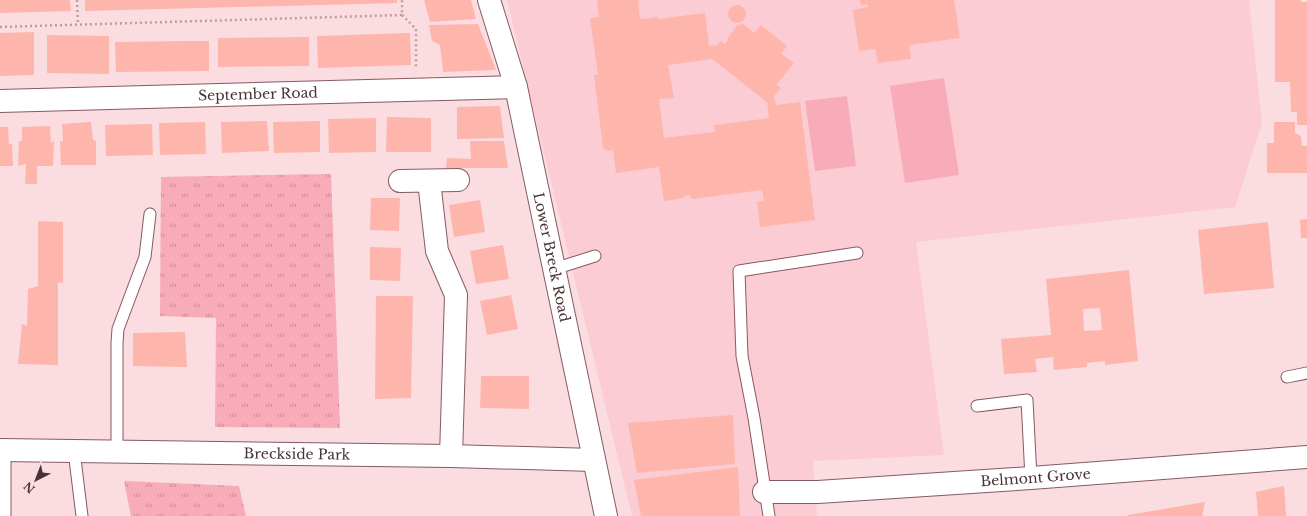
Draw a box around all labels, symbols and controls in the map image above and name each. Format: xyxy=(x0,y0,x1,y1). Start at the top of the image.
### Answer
street label: September Road xyxy=(198,83,319,105)
street label: Lower Breck Road xyxy=(529,191,574,324)
street label: Breckside Park xyxy=(244,444,351,464)
north arrow xyxy=(16,460,56,500)
street label: Belmont Grove xyxy=(980,464,1091,490)
text: N xyxy=(20,478,38,496)

